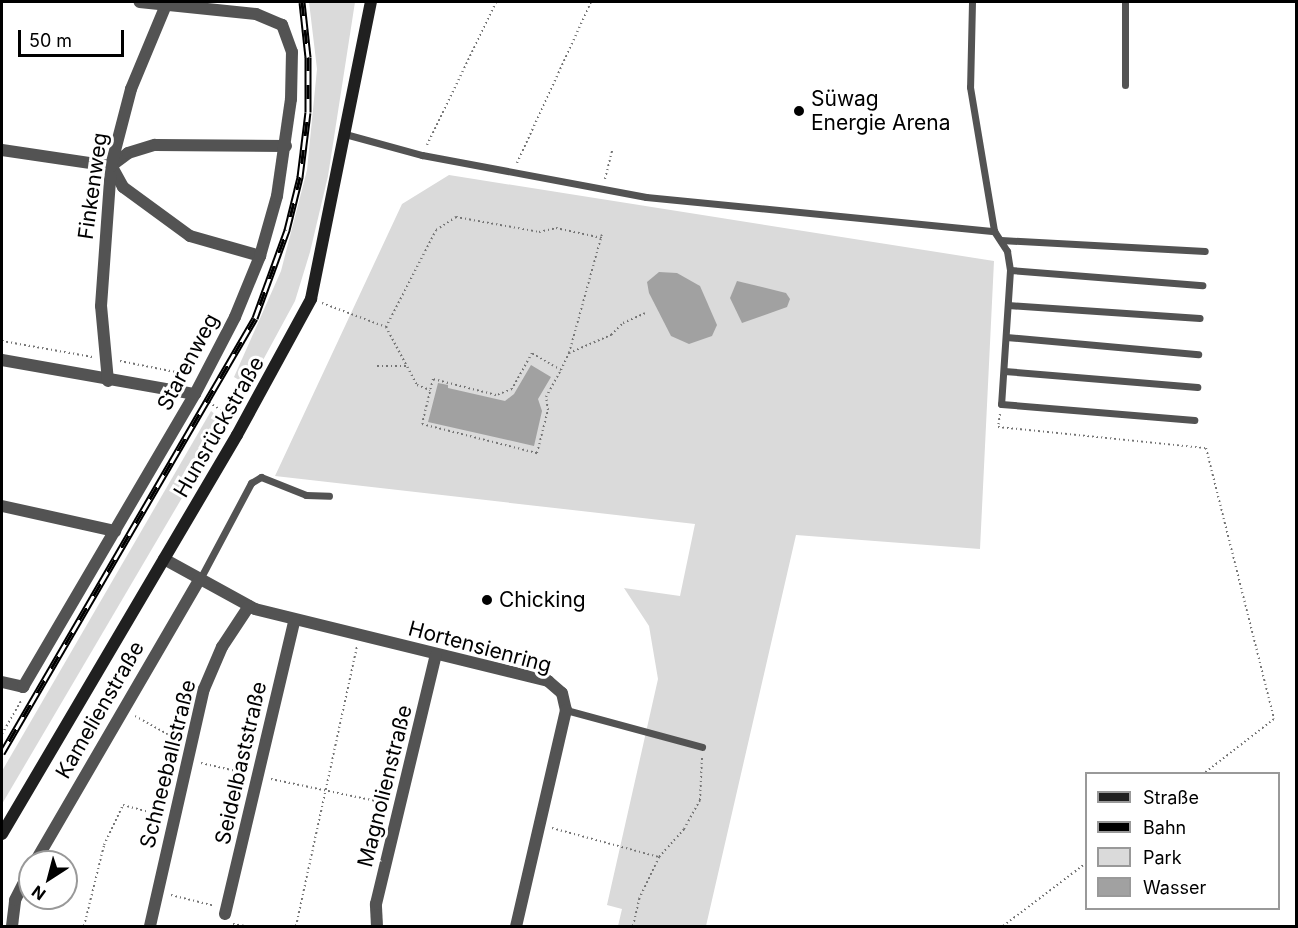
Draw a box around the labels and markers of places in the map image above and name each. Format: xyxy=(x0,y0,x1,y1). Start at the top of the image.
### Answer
place label: Süwag Energie Arena xyxy=(811,86,950,136)
marker: Süwag Energie Arena xyxy=(792,104,806,118)
place label: Chicking xyxy=(499,587,586,613)
marker: Chicking xyxy=(480,593,494,607)

